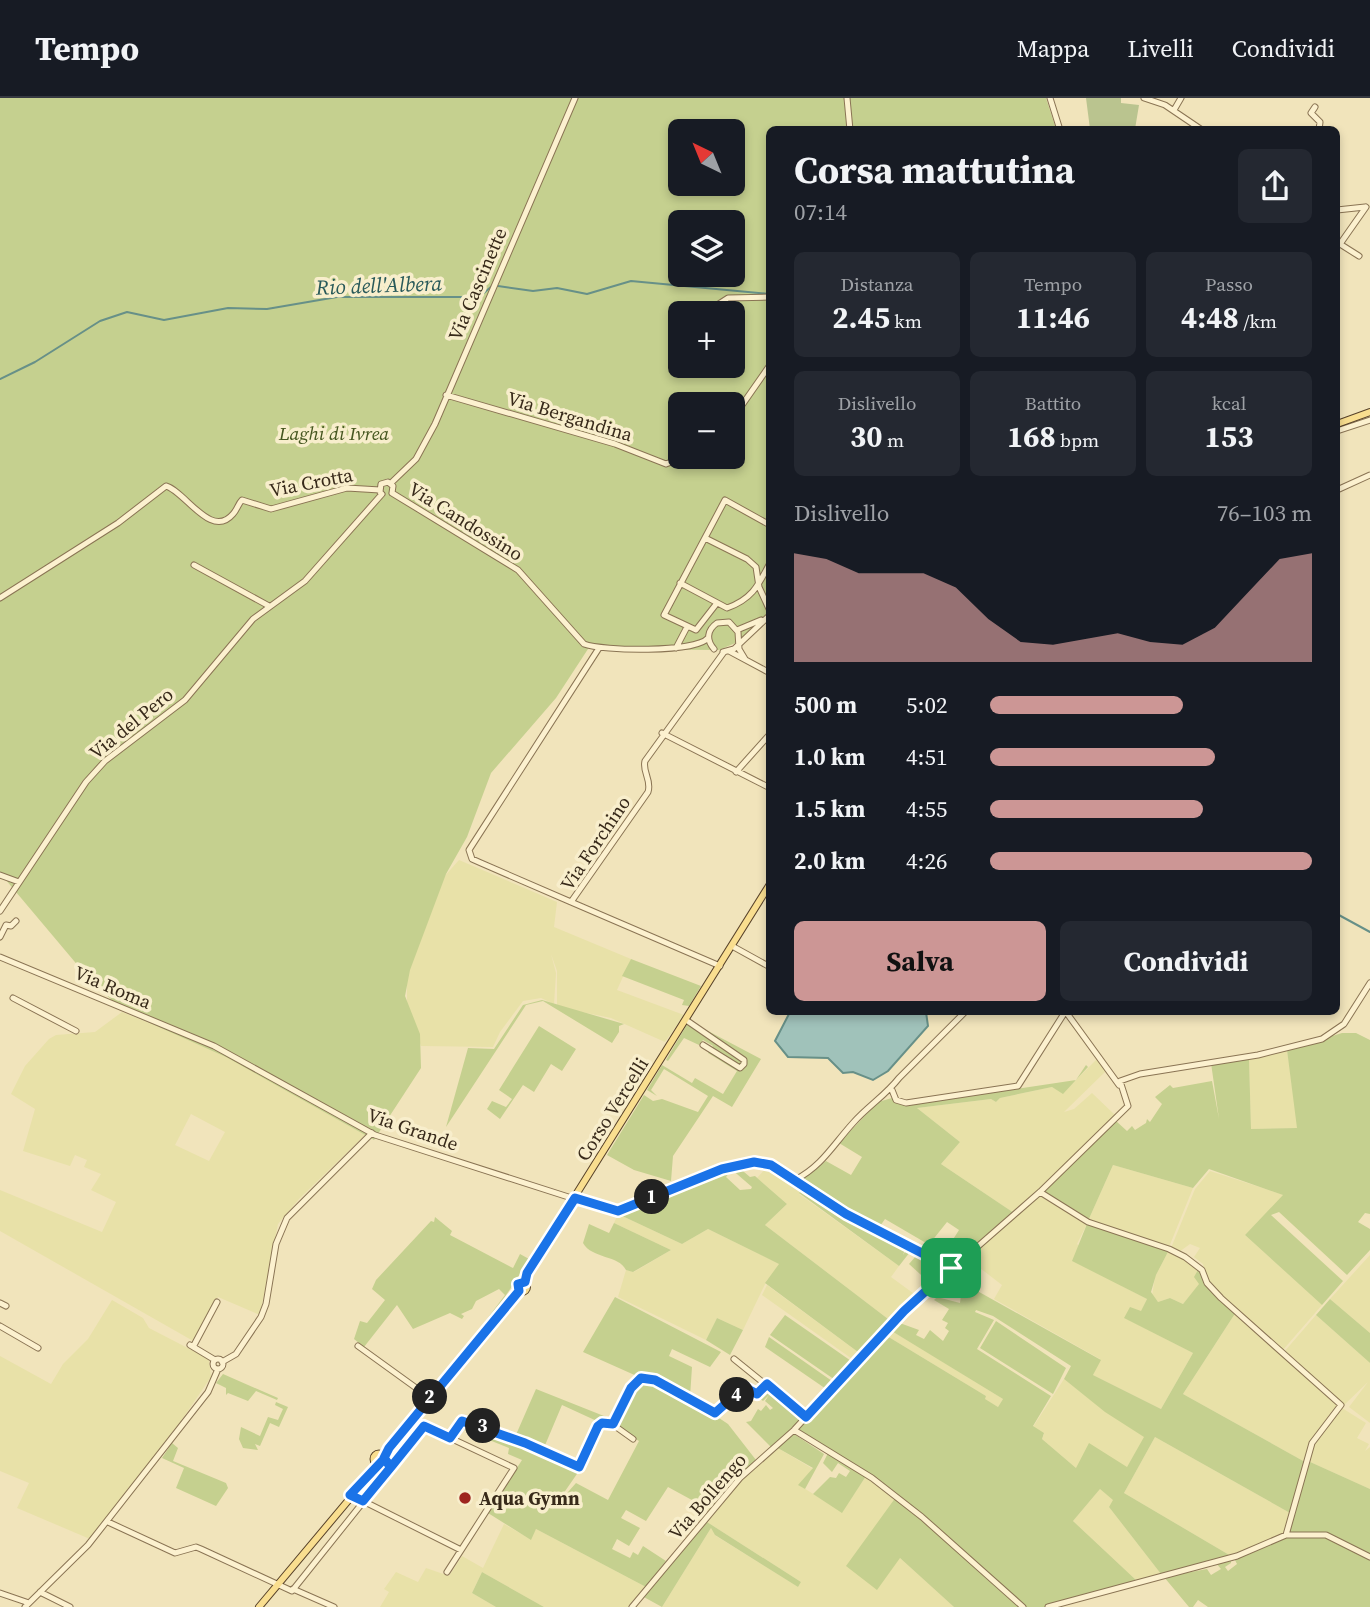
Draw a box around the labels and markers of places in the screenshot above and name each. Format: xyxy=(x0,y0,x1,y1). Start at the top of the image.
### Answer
pin: 1 xyxy=(634,1180,670,1214)
pin xyxy=(921,1238,981,1298)
pin: 4 xyxy=(720,1378,754,1412)
pin: 2 xyxy=(412,1380,448,1414)
pin: 3 xyxy=(466,1408,500,1444)
place label: Aqua Gymn xyxy=(479,1485,580,1511)
marker: Aqua Gymn xyxy=(457,1490,473,1506)

